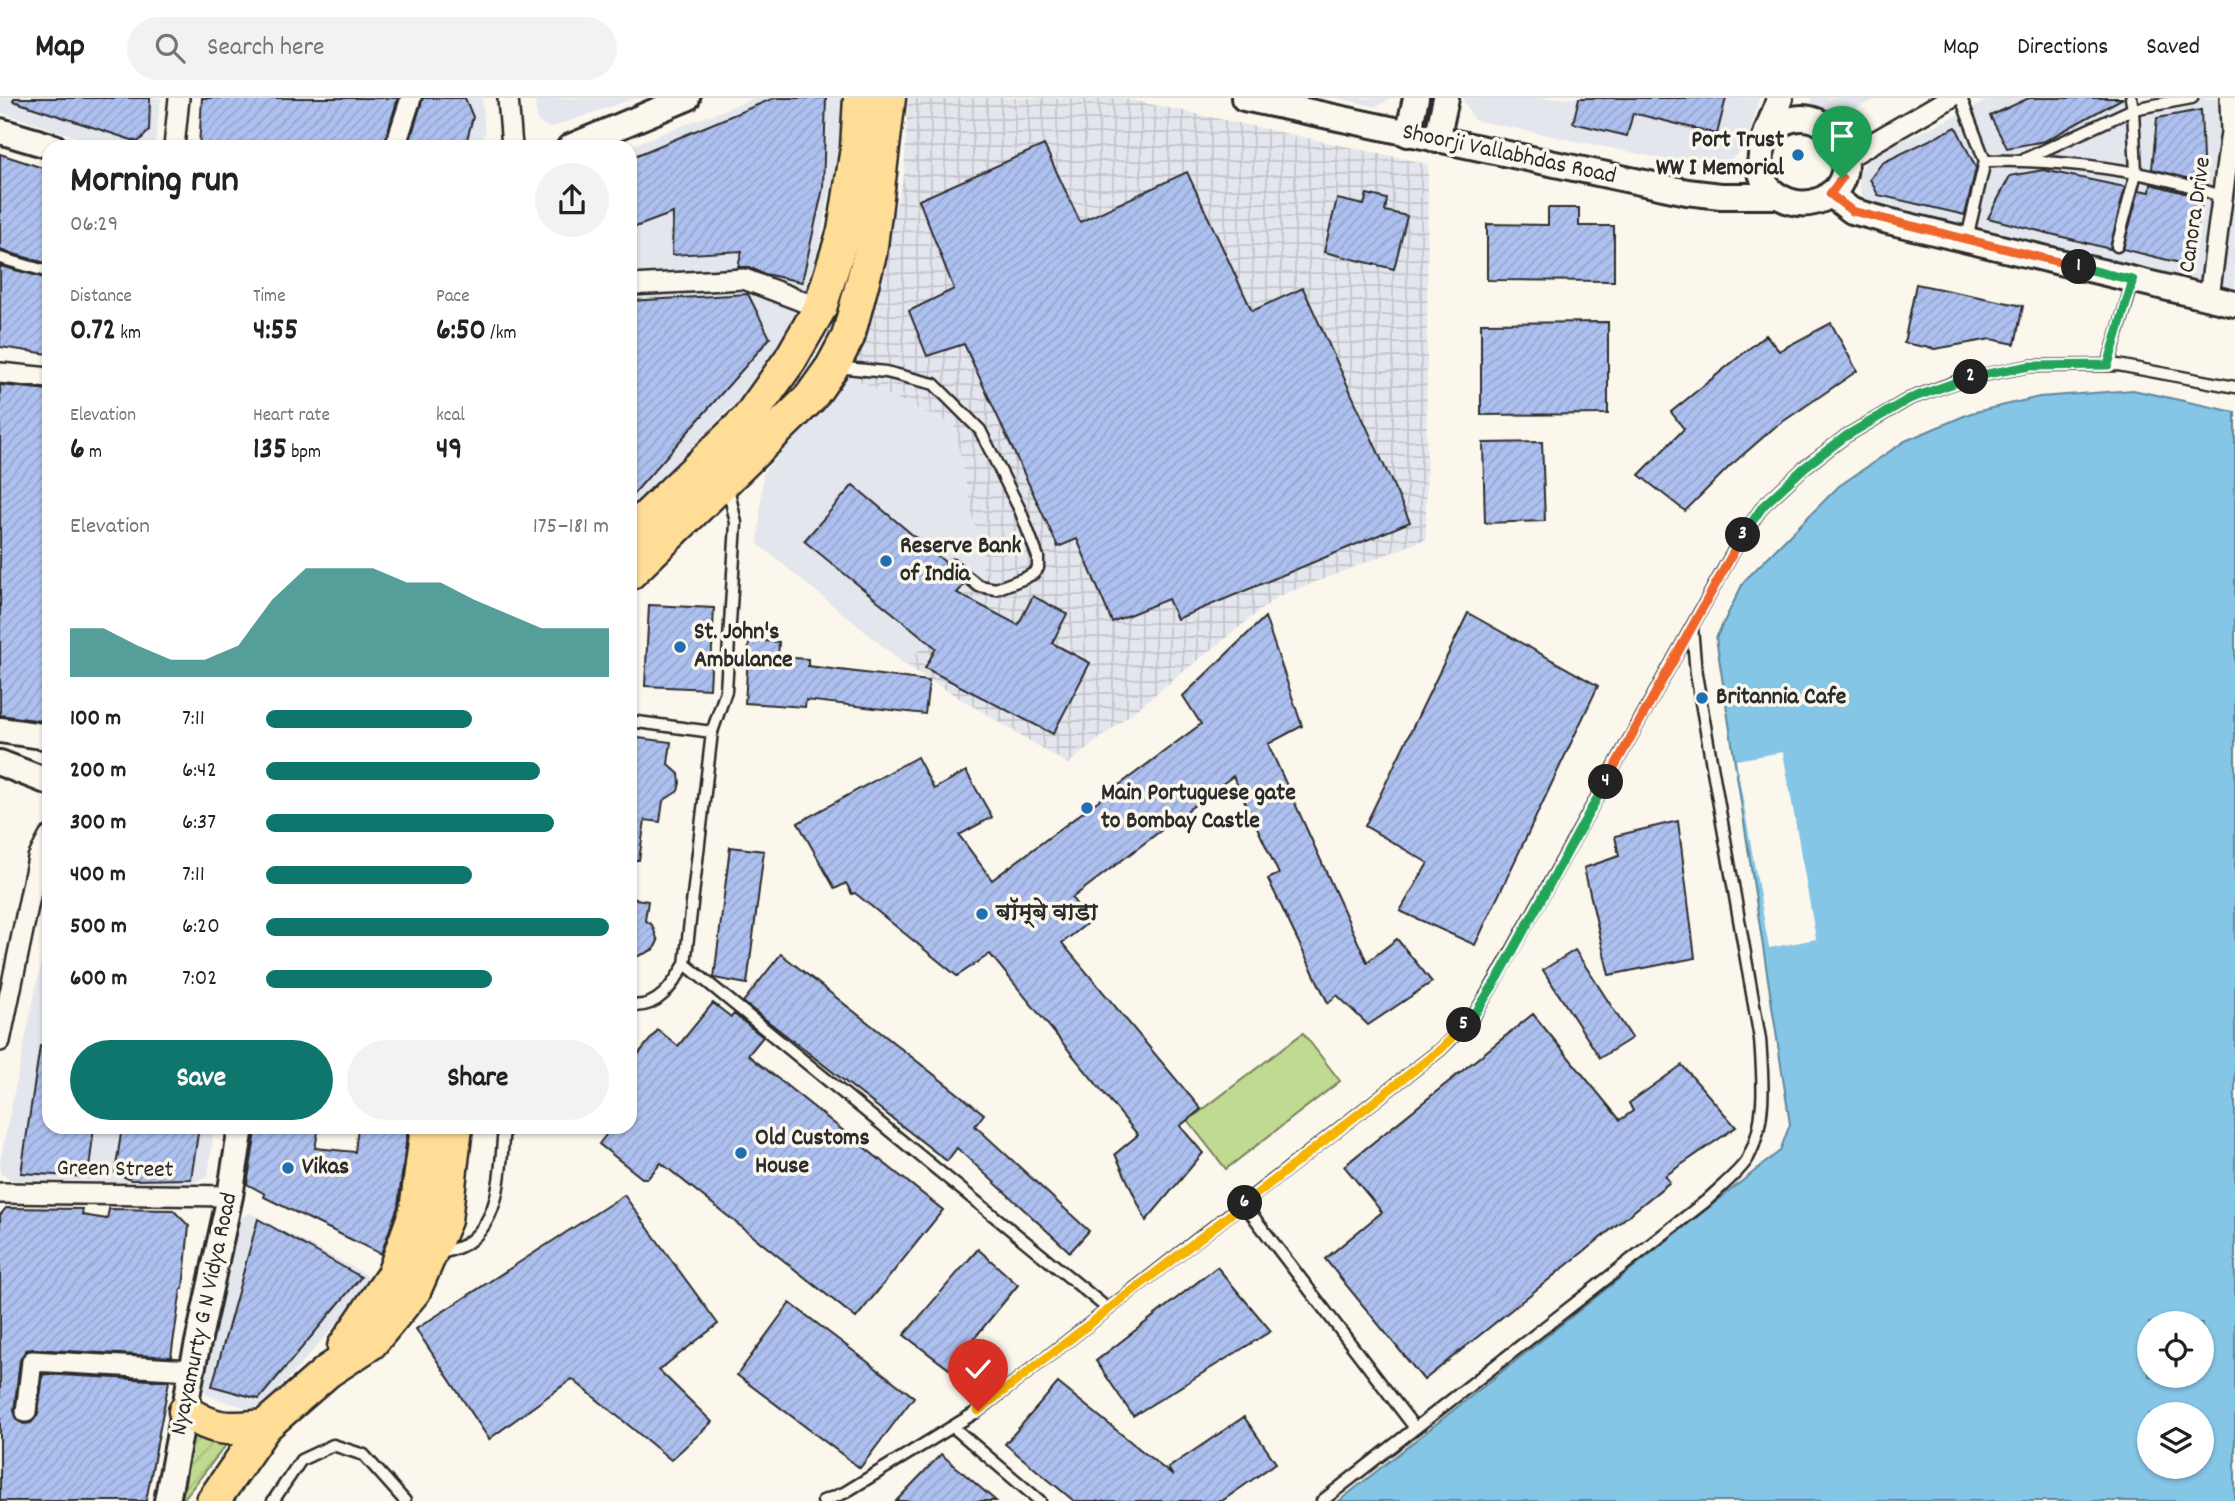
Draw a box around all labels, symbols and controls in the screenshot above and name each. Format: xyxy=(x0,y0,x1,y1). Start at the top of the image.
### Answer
search box xyxy=(127,17,617,80)
text: Map xyxy=(35,25,85,72)
icon: search xyxy=(151,29,189,67)
text: Search here xyxy=(207,30,325,67)
text: Map xyxy=(1943,31,1979,65)
text: Directions xyxy=(2017,31,2108,65)
text: Saved xyxy=(2146,31,2200,65)
pin xyxy=(1812,106,1872,178)
street label: Shoorji Vallabhdas Road xyxy=(1399,116,1619,194)
icon: arrive xyxy=(1823,117,1861,155)
place label: Port Trust WW I Memorial xyxy=(1656,124,1784,186)
marker: Port Trust WW I Memorial xyxy=(1790,147,1806,163)
text: Morning run xyxy=(70,155,239,210)
street label: Canora Drive xyxy=(2171,155,2221,275)
button: share xyxy=(535,163,609,237)
text: 06:29 xyxy=(70,209,118,242)
pin: 1 xyxy=(2062,250,2096,284)
text: 1 xyxy=(2076,253,2081,280)
text: Distance xyxy=(70,284,132,311)
text: Time xyxy=(253,284,286,311)
text: Pace xyxy=(436,284,470,311)
text: 0.72 xyxy=(70,311,116,354)
text: 4:55 xyxy=(253,311,298,354)
text: 6:50 xyxy=(436,311,486,354)
text: km xyxy=(116,321,141,348)
text: /km xyxy=(486,321,517,348)
pin: 2 xyxy=(1954,360,1988,394)
text: 2 xyxy=(1966,363,1975,390)
text: Elevation xyxy=(70,403,136,430)
text: Heart rate xyxy=(253,403,330,430)
text: kcal xyxy=(436,403,465,430)
text: 6 xyxy=(70,430,85,473)
text: 135 xyxy=(253,430,287,473)
text: 49 xyxy=(436,430,462,473)
text: m xyxy=(85,440,102,467)
text: bpm xyxy=(287,440,321,467)
text: Elevation xyxy=(70,511,150,544)
text: 175–181 m xyxy=(533,511,609,544)
pin: 3 xyxy=(1726,518,1760,552)
text: 3 xyxy=(1738,521,1747,548)
place label: Reserve Bank of India xyxy=(900,530,1022,592)
marker: Reserve Bank of India xyxy=(878,553,894,569)
place label: St. John's Ambulance xyxy=(694,616,793,678)
marker: St. John's Ambulance xyxy=(672,639,688,655)
place label: Britannia Cafe xyxy=(1716,681,1847,715)
marker: Britannia Cafe xyxy=(1694,690,1710,706)
text: 100 m xyxy=(70,703,121,736)
text: 7:11 xyxy=(182,703,205,736)
text: 200 m xyxy=(70,755,126,788)
text: 6:42 xyxy=(182,755,217,788)
pin: 4 xyxy=(1588,764,1624,800)
text: 4 xyxy=(1602,768,1609,795)
place label: Main Portuguese gate to Bombay Castle xyxy=(1101,777,1296,839)
marker: Main Portuguese gate to Bombay Castle xyxy=(1079,800,1095,816)
text: 300 m xyxy=(70,807,126,840)
text: 6:37 xyxy=(182,807,216,840)
text: 400 m xyxy=(70,859,126,892)
text: 7:11 xyxy=(182,859,205,892)
place label: बॉम्बे वाडा xyxy=(995,896,1098,931)
marker: बॉम्बे वाडा xyxy=(974,906,990,922)
text: 500 m xyxy=(70,911,127,944)
text: 6:20 xyxy=(182,911,220,944)
text: 600 m xyxy=(70,963,127,996)
text: 7:02 xyxy=(182,963,217,996)
pin: 5 xyxy=(1446,1007,1482,1042)
text: 5 xyxy=(1459,1011,1468,1038)
button: Save xyxy=(70,1040,333,1120)
button: Share xyxy=(347,1040,609,1120)
place label: Old Customs House xyxy=(755,1122,870,1184)
marker: Old Customs House xyxy=(733,1145,749,1161)
place label: Vikas xyxy=(302,1151,349,1185)
street label: Green Street xyxy=(56,1152,174,1188)
marker: Vikas xyxy=(280,1160,296,1176)
pin: 6 xyxy=(1228,1186,1262,1220)
text: 6 xyxy=(1240,1189,1249,1216)
street label: Nyayamurty G N Vidya Road xyxy=(163,1190,247,1438)
map controls xyxy=(2137,1311,2214,1479)
button: locate xyxy=(2137,1311,2214,1388)
pin xyxy=(948,1339,1008,1411)
icon: check xyxy=(959,1350,997,1388)
button: layers xyxy=(2137,1402,2214,1479)

